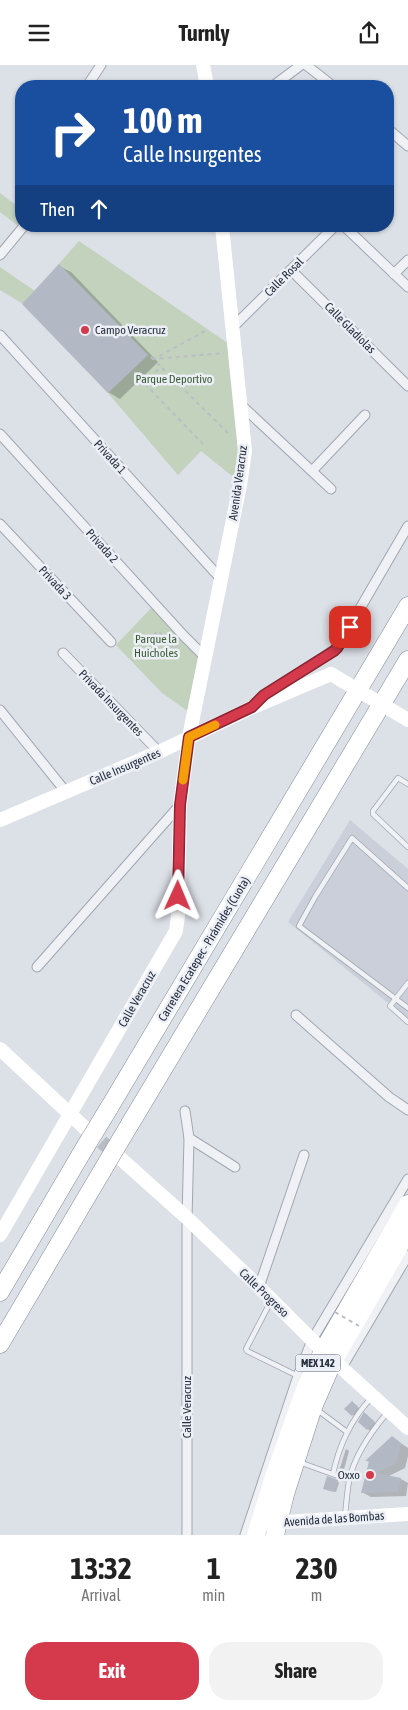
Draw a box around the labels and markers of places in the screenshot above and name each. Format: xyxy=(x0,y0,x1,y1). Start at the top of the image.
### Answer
place label: Campo Veracruz xyxy=(95,323,166,337)
marker: Campo Veracruz xyxy=(79,324,91,336)
pin xyxy=(329,606,371,648)
place label: Oxxo xyxy=(338,1468,360,1482)
marker: Oxxo xyxy=(364,1469,376,1481)

